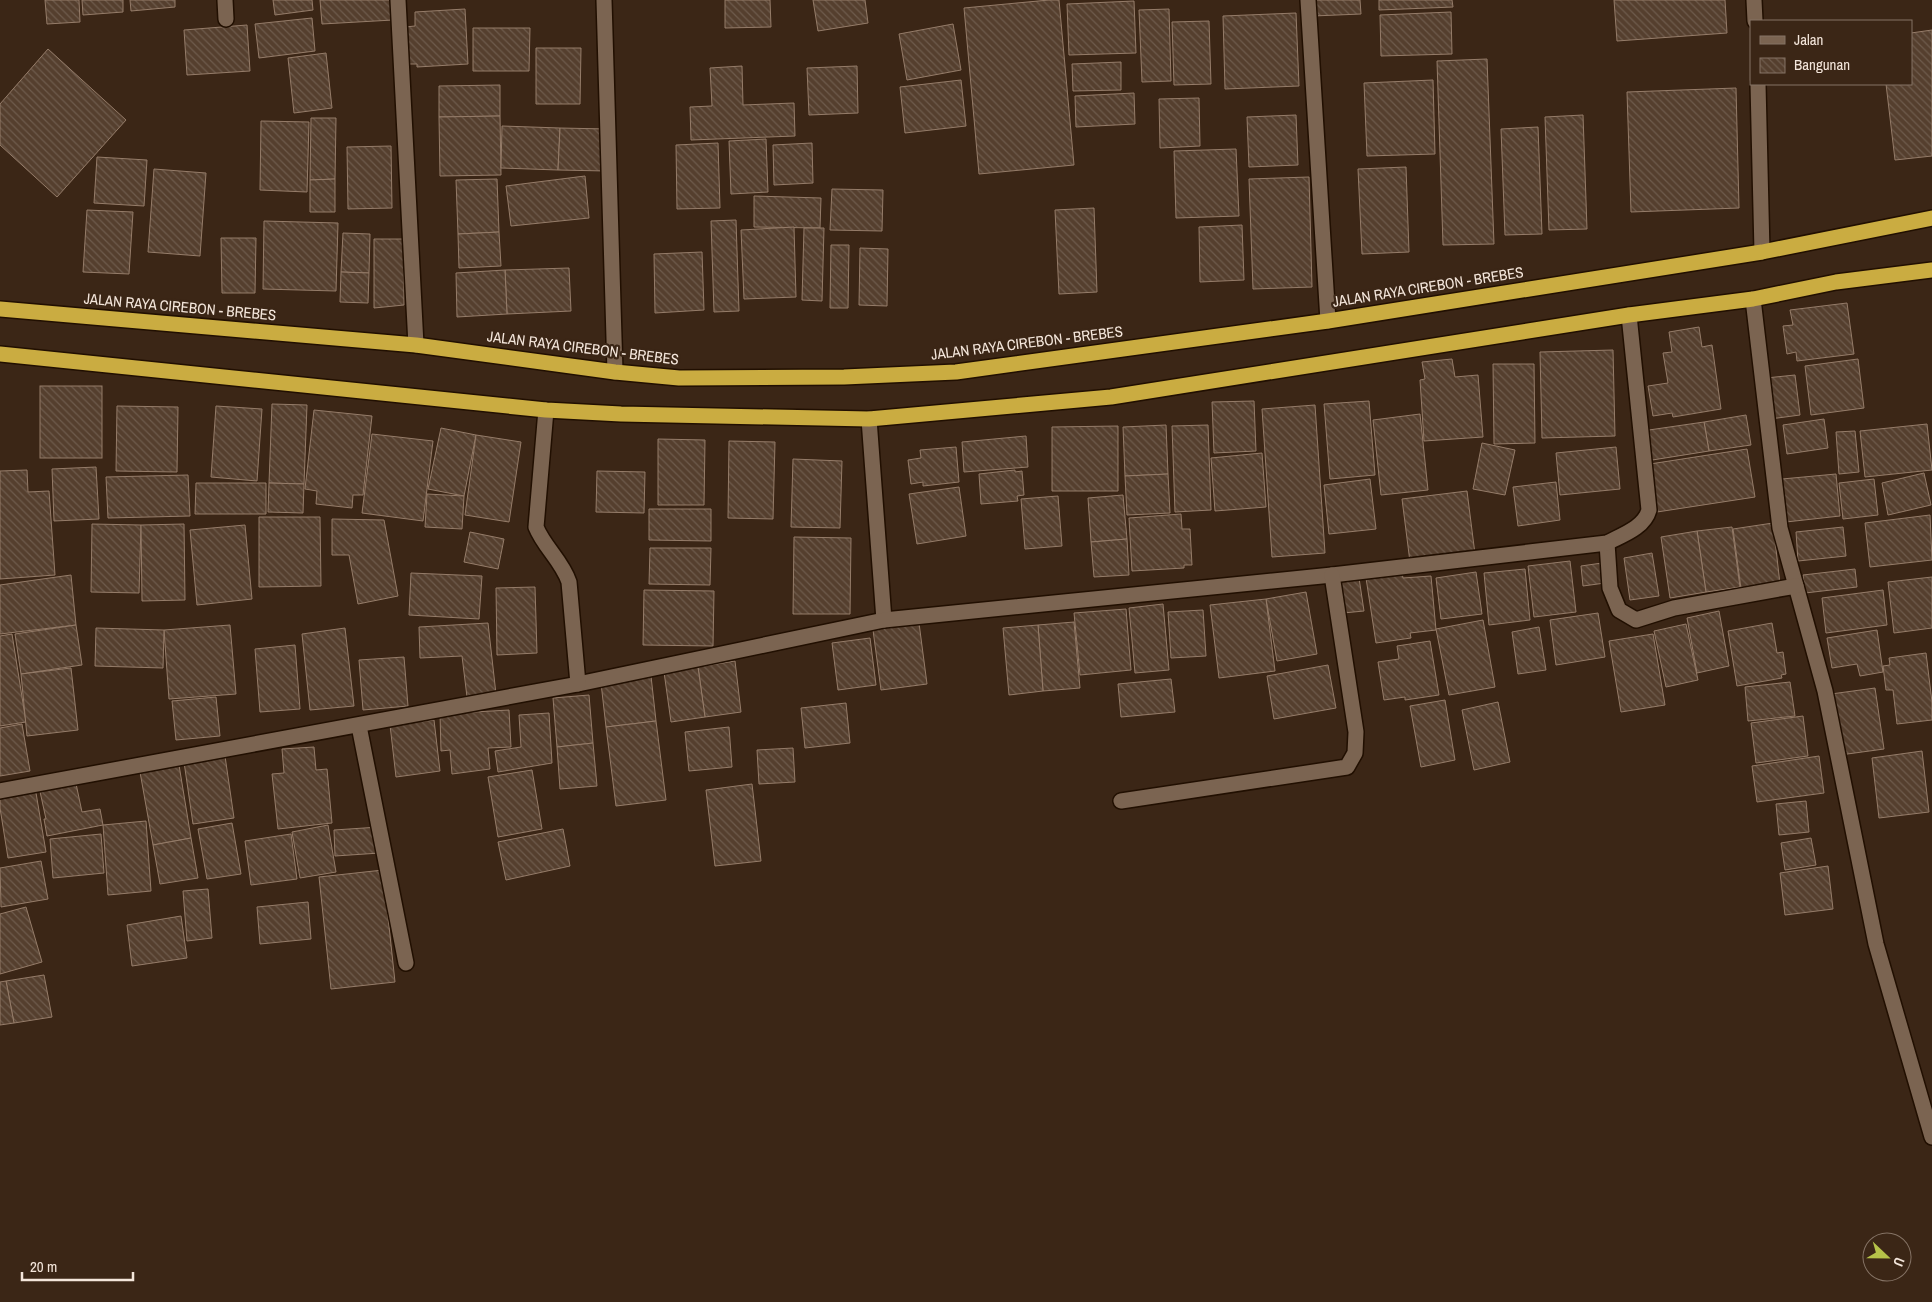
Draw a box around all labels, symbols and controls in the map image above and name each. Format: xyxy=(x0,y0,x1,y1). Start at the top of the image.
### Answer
legend xyxy=(1750,20,1912,85)
text: Jalan xyxy=(1794,29,1823,50)
text: Bangunan xyxy=(1794,54,1850,75)
street label: JALAN RAYA CIREBON - BREBES xyxy=(1331,261,1525,312)
street label: JALAN RAYA CIREBON - BREBES xyxy=(83,288,277,325)
street label: JALAN RAYA CIREBON - BREBES xyxy=(930,320,1124,365)
street label: JALAN RAYA CIREBON - BREBES xyxy=(486,325,680,370)
north arrow xyxy=(1862,1232,1912,1282)
scale bar xyxy=(22,1250,134,1282)
text: U xyxy=(1889,1255,1909,1269)
text: 20 m xyxy=(30,1256,57,1277)

